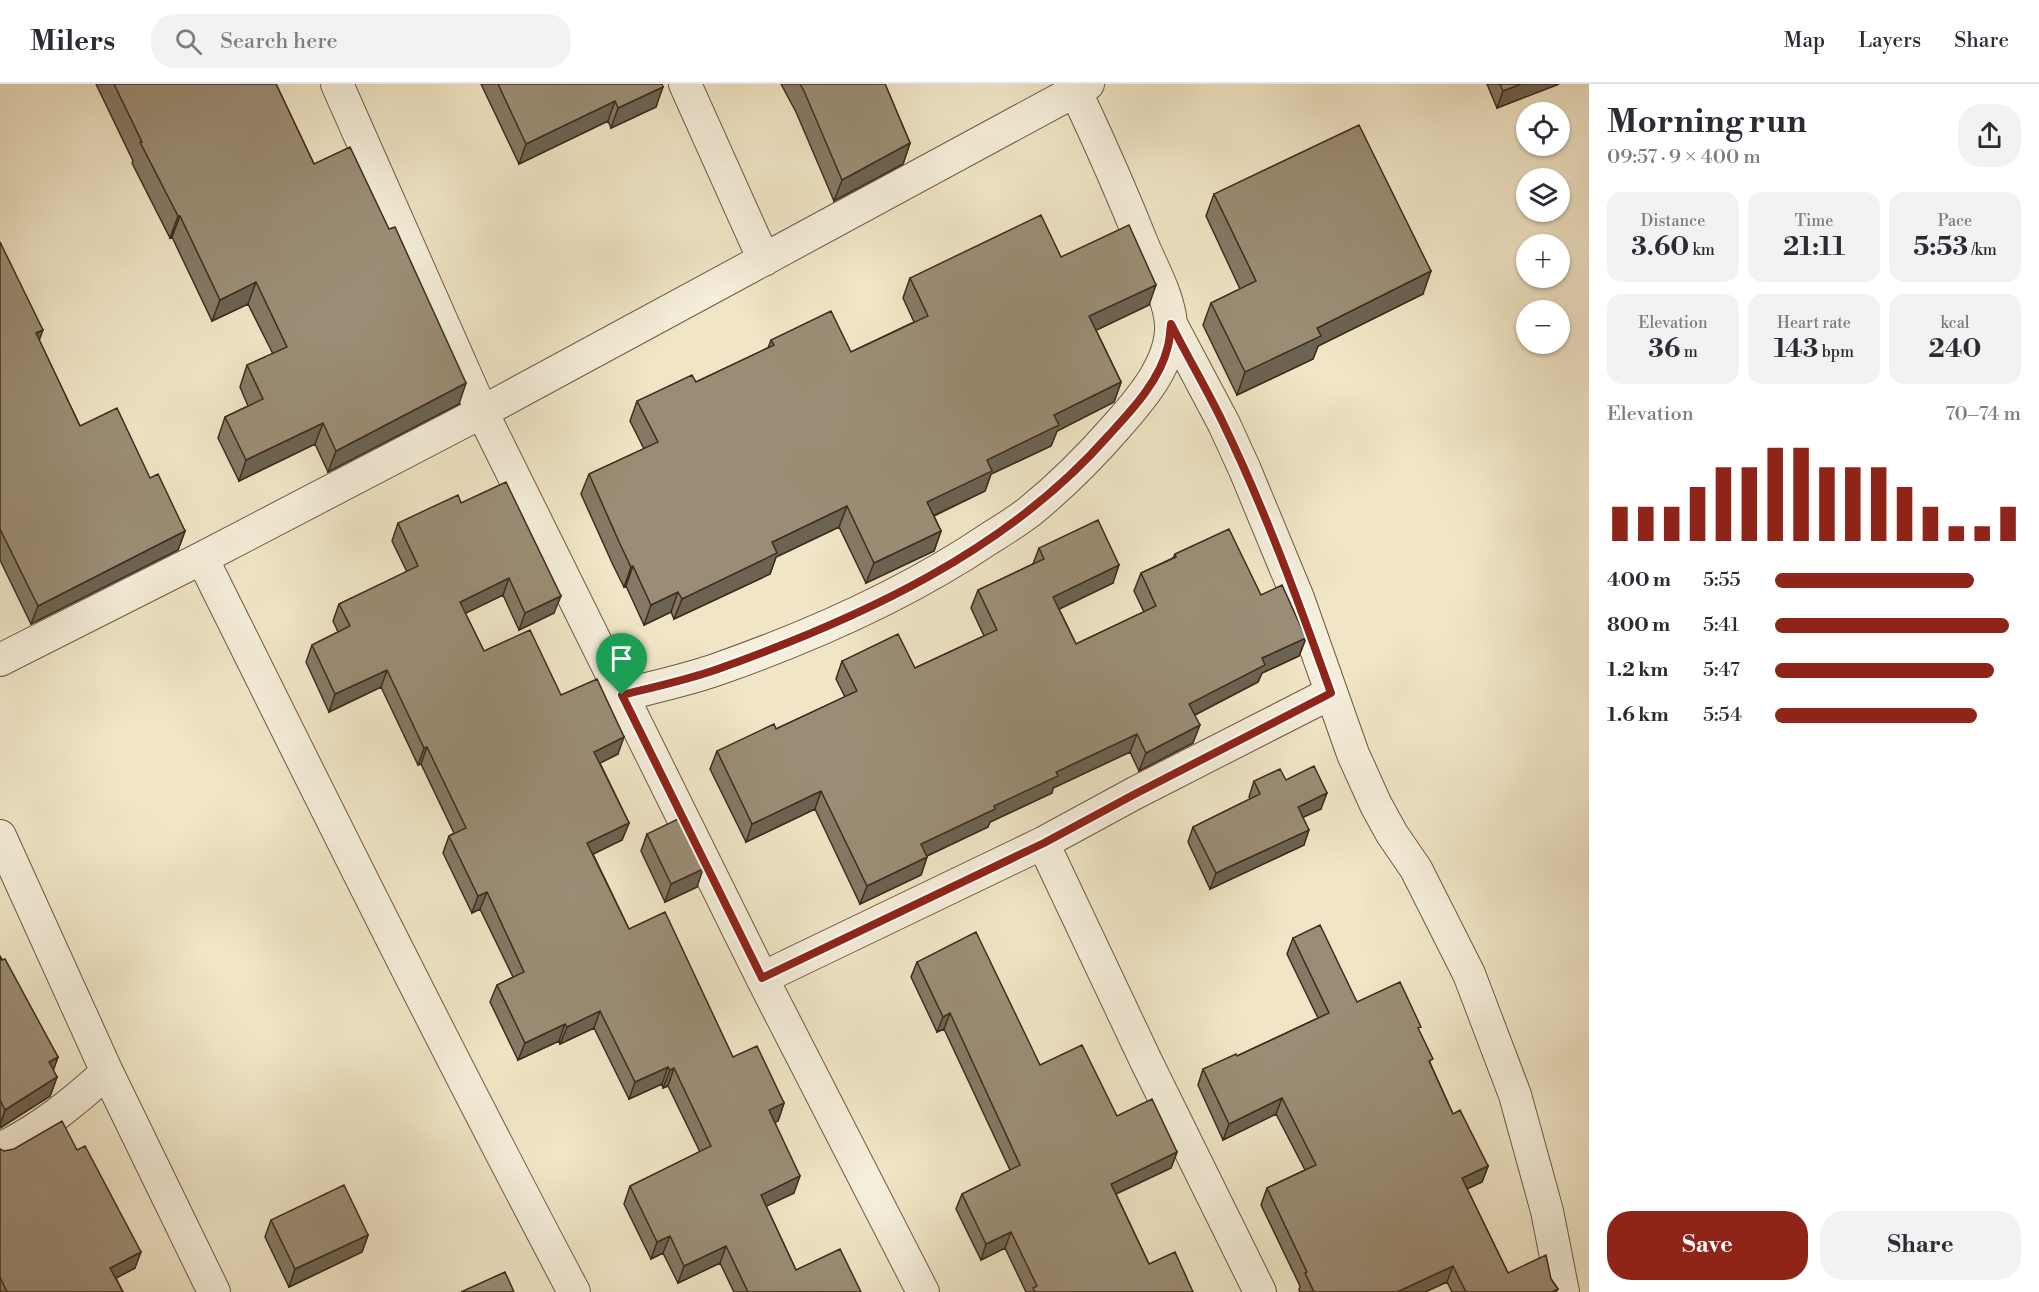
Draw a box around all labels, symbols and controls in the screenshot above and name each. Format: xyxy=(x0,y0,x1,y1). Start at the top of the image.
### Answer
search box xyxy=(151,14,571,68)
text: Milers xyxy=(30,24,115,59)
icon: search xyxy=(172,25,205,58)
text: Search here xyxy=(220,28,338,55)
text: Map xyxy=(1784,28,1825,54)
text: Layers xyxy=(1858,28,1921,54)
text: Share xyxy=(1954,28,2009,54)
map controls xyxy=(1516,102,1570,354)
button: locate xyxy=(1516,102,1570,156)
text: Morning run xyxy=(1607,102,1807,143)
button: share xyxy=(1958,104,2021,167)
text: 09:57 · 9 × 400 m xyxy=(1607,145,1761,170)
button: layers xyxy=(1516,168,1570,222)
text: Distance xyxy=(1641,211,1705,231)
text: Time xyxy=(1795,211,1833,231)
text: Pace xyxy=(1938,211,1972,231)
text: 3.60 xyxy=(1631,231,1689,263)
text: 21:11 xyxy=(1783,231,1845,263)
text: 5:53 xyxy=(1913,231,1968,263)
button: + xyxy=(1516,234,1570,288)
text: km xyxy=(1689,240,1715,260)
text: /km xyxy=(1968,240,1997,260)
button: − xyxy=(1516,300,1570,354)
text: Elevation xyxy=(1638,313,1708,333)
text: Heart rate xyxy=(1777,313,1851,333)
text: kcal xyxy=(1940,313,1970,333)
text: 36 xyxy=(1648,333,1680,365)
text: 143 xyxy=(1774,333,1818,365)
text: 240 xyxy=(1929,333,1981,365)
text: m xyxy=(1680,342,1698,362)
text: bpm xyxy=(1818,342,1854,362)
text: Elevation xyxy=(1607,402,1694,427)
text: 70–74 m xyxy=(1945,402,2021,427)
text: 400 m xyxy=(1607,568,1671,593)
text: 5:55 xyxy=(1703,568,1741,593)
text: 800 m xyxy=(1607,613,1670,638)
text: 5:41 xyxy=(1703,613,1739,638)
pin xyxy=(596,633,647,695)
icon: arrive xyxy=(605,642,638,675)
text: 1.2 km xyxy=(1607,658,1669,683)
text: 5:47 xyxy=(1703,658,1740,683)
text: 1.6 km xyxy=(1607,703,1669,728)
text: 5:54 xyxy=(1703,703,1742,728)
button: Save xyxy=(1607,1211,1808,1280)
button: Share xyxy=(1820,1211,2021,1280)

